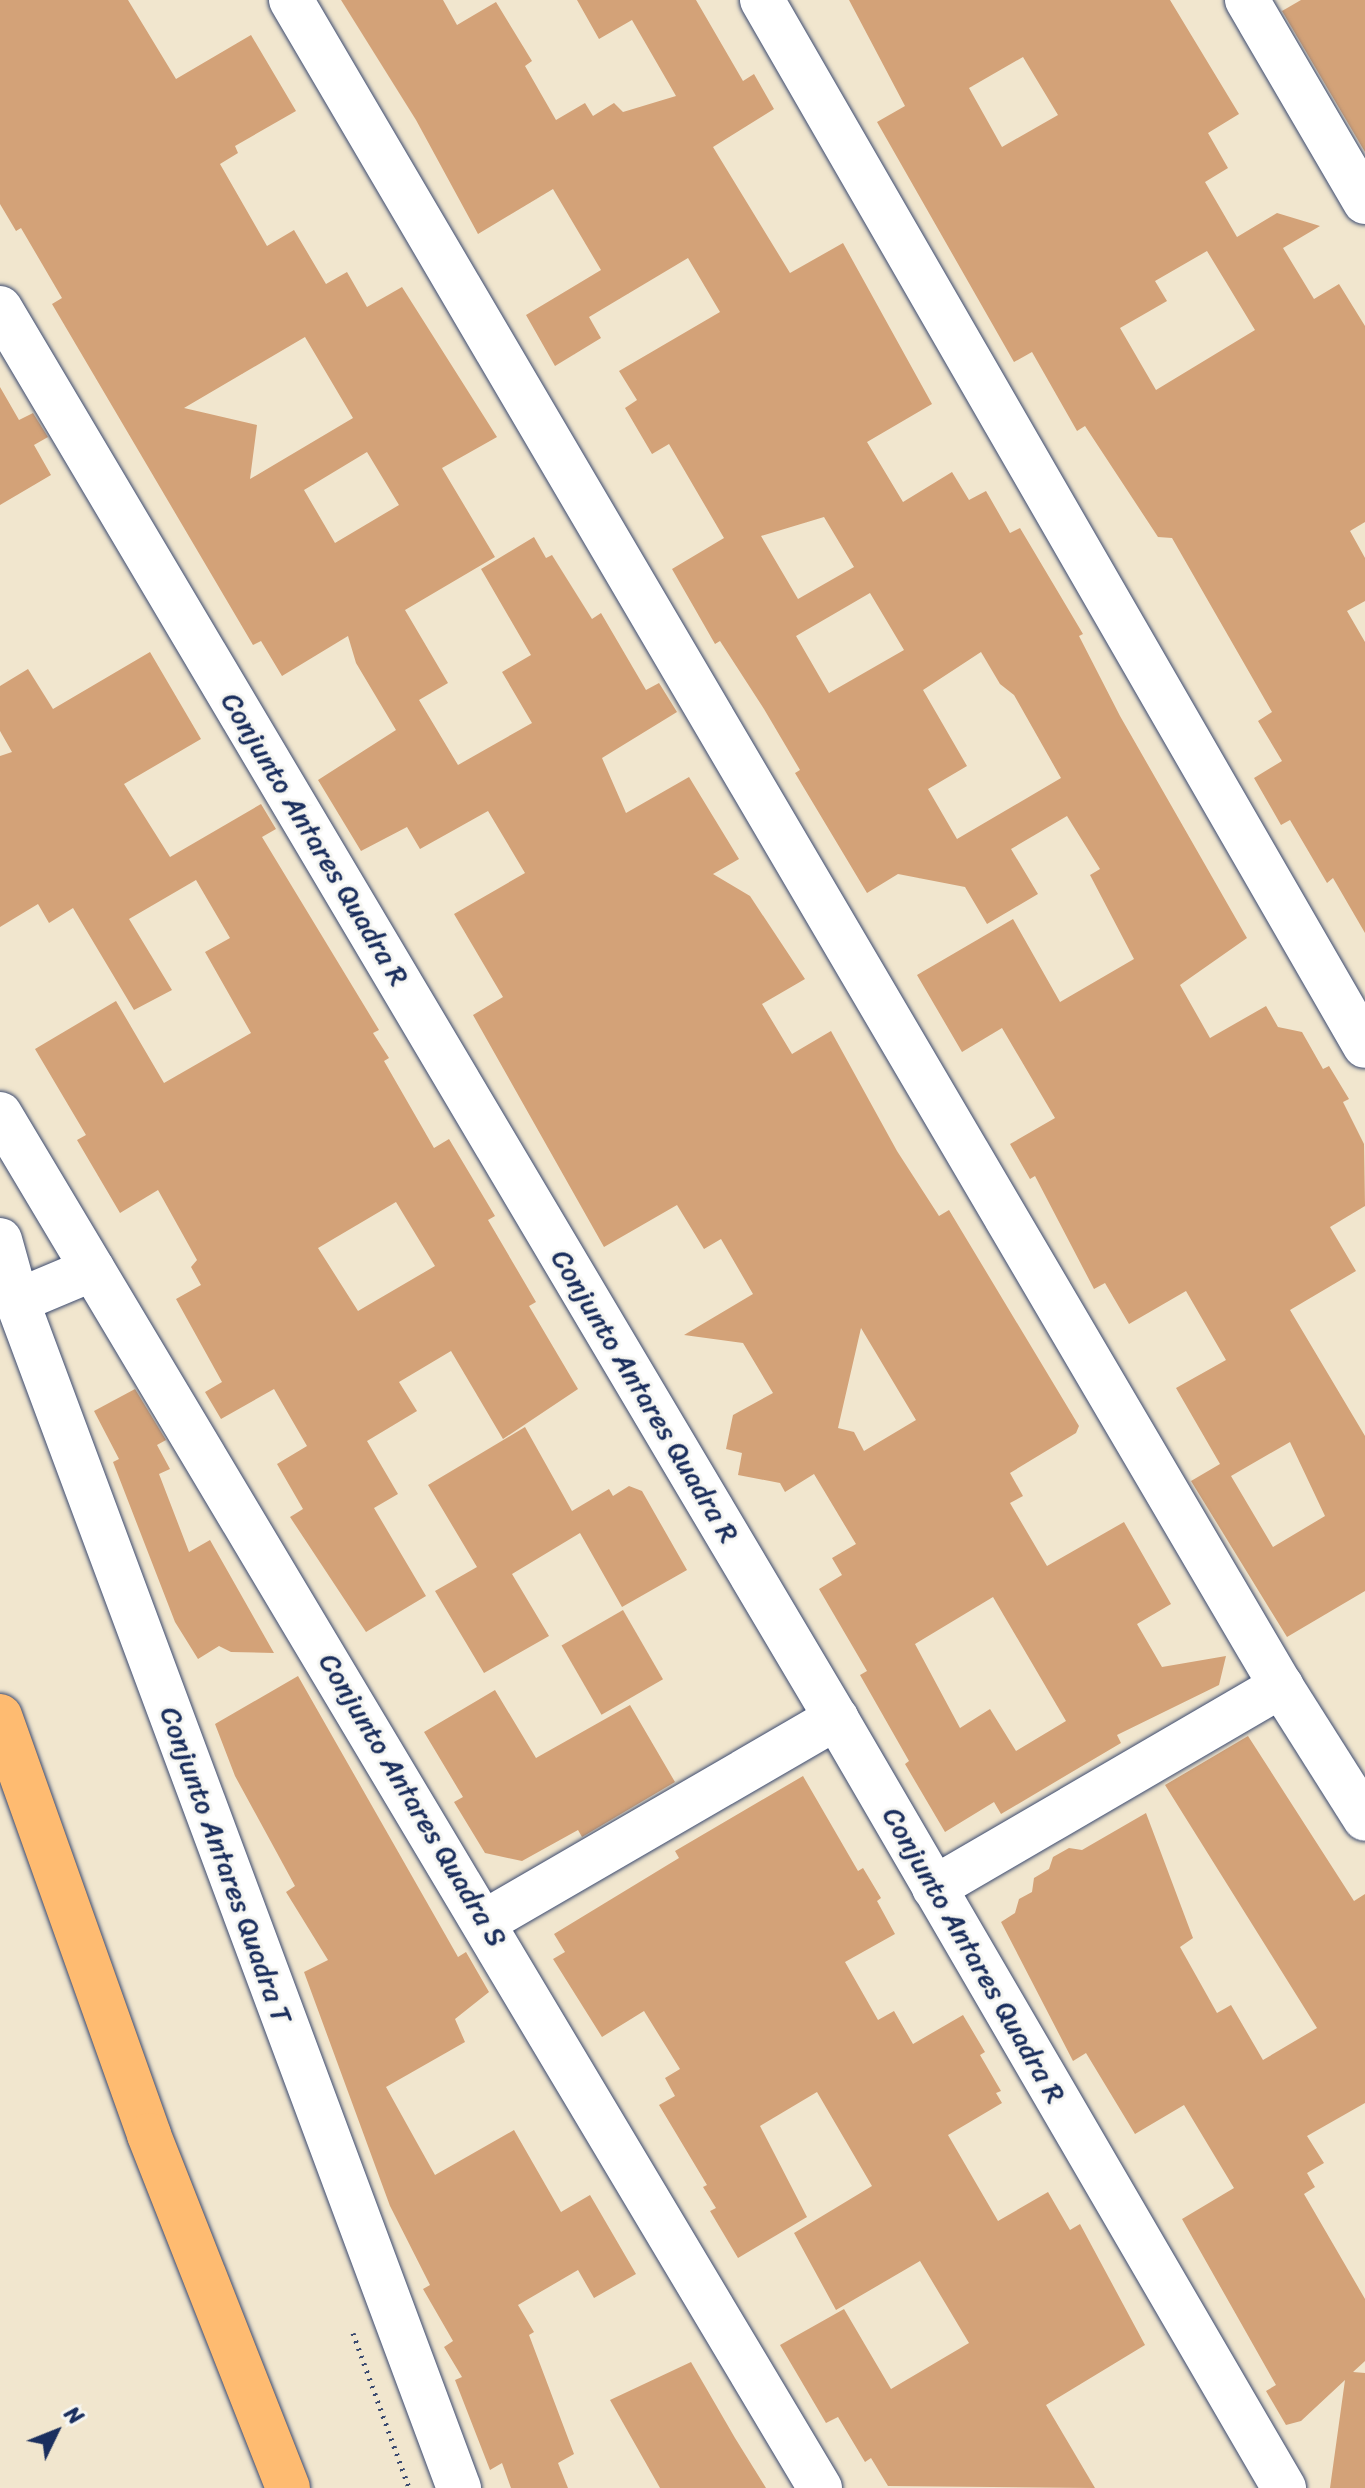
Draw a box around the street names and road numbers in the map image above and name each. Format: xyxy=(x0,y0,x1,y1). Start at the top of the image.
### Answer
street label: Conjunto Antares Quadra R xyxy=(214,686,416,992)
street label: Conjunto Antares Quadra R xyxy=(544,1243,746,1549)
street label: Conjunto Antares Quadra S xyxy=(312,1647,514,1953)
street label: Conjunto Antares Quadra T xyxy=(153,1702,299,2028)
street label: Conjunto Antares Quadra R xyxy=(875,1801,1073,2109)

